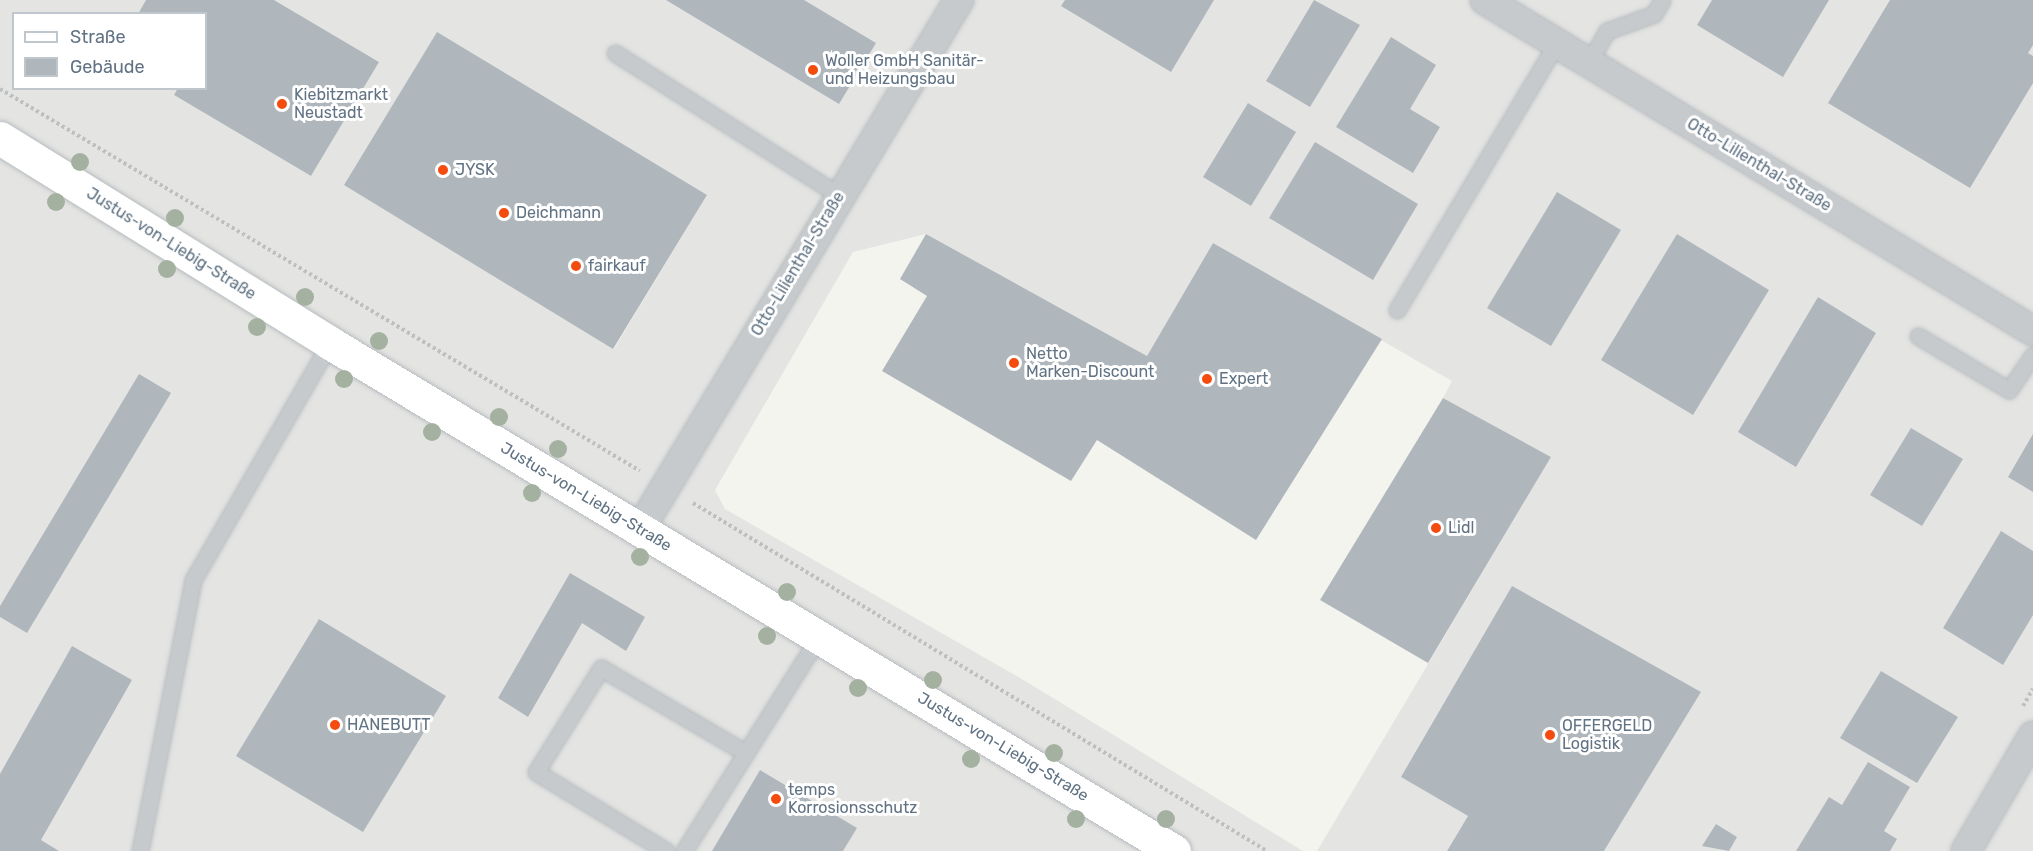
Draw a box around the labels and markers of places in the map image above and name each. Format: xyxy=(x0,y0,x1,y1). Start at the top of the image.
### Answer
place label: Woller GmbH Sanitär- und Heizungsbau xyxy=(825,51,984,89)
marker: Woller GmbH Sanitär- und Heizungsbau xyxy=(806,63,820,77)
place label: Kiebitzmarkt Neustadt xyxy=(294,85,388,123)
marker: Kiebitzmarkt Neustadt xyxy=(275,97,289,111)
place label: JYSK xyxy=(455,160,495,180)
marker: JYSK xyxy=(436,163,450,177)
place label: Deichmann xyxy=(516,203,601,223)
marker: Deichmann xyxy=(497,206,511,220)
place label: fairkauf xyxy=(588,256,646,276)
marker: fairkauf xyxy=(569,259,583,273)
place label: Netto Marken-Discount xyxy=(1026,344,1154,382)
marker: Netto Marken-Discount xyxy=(1007,356,1021,370)
place label: Expert xyxy=(1219,369,1268,389)
marker: Expert xyxy=(1200,372,1214,386)
place label: Lidl xyxy=(1448,518,1474,538)
marker: Lidl xyxy=(1429,521,1443,535)
place label: HANEBUTT xyxy=(347,715,430,735)
place label: OFFERGELD Logistik xyxy=(1562,716,1652,754)
marker: HANEBUTT xyxy=(328,718,342,732)
marker: OFFERGELD Logistik xyxy=(1543,728,1557,742)
place label: temps Korrosionsschutz xyxy=(788,780,917,818)
marker: temps Korrosionsschutz xyxy=(769,792,783,806)

